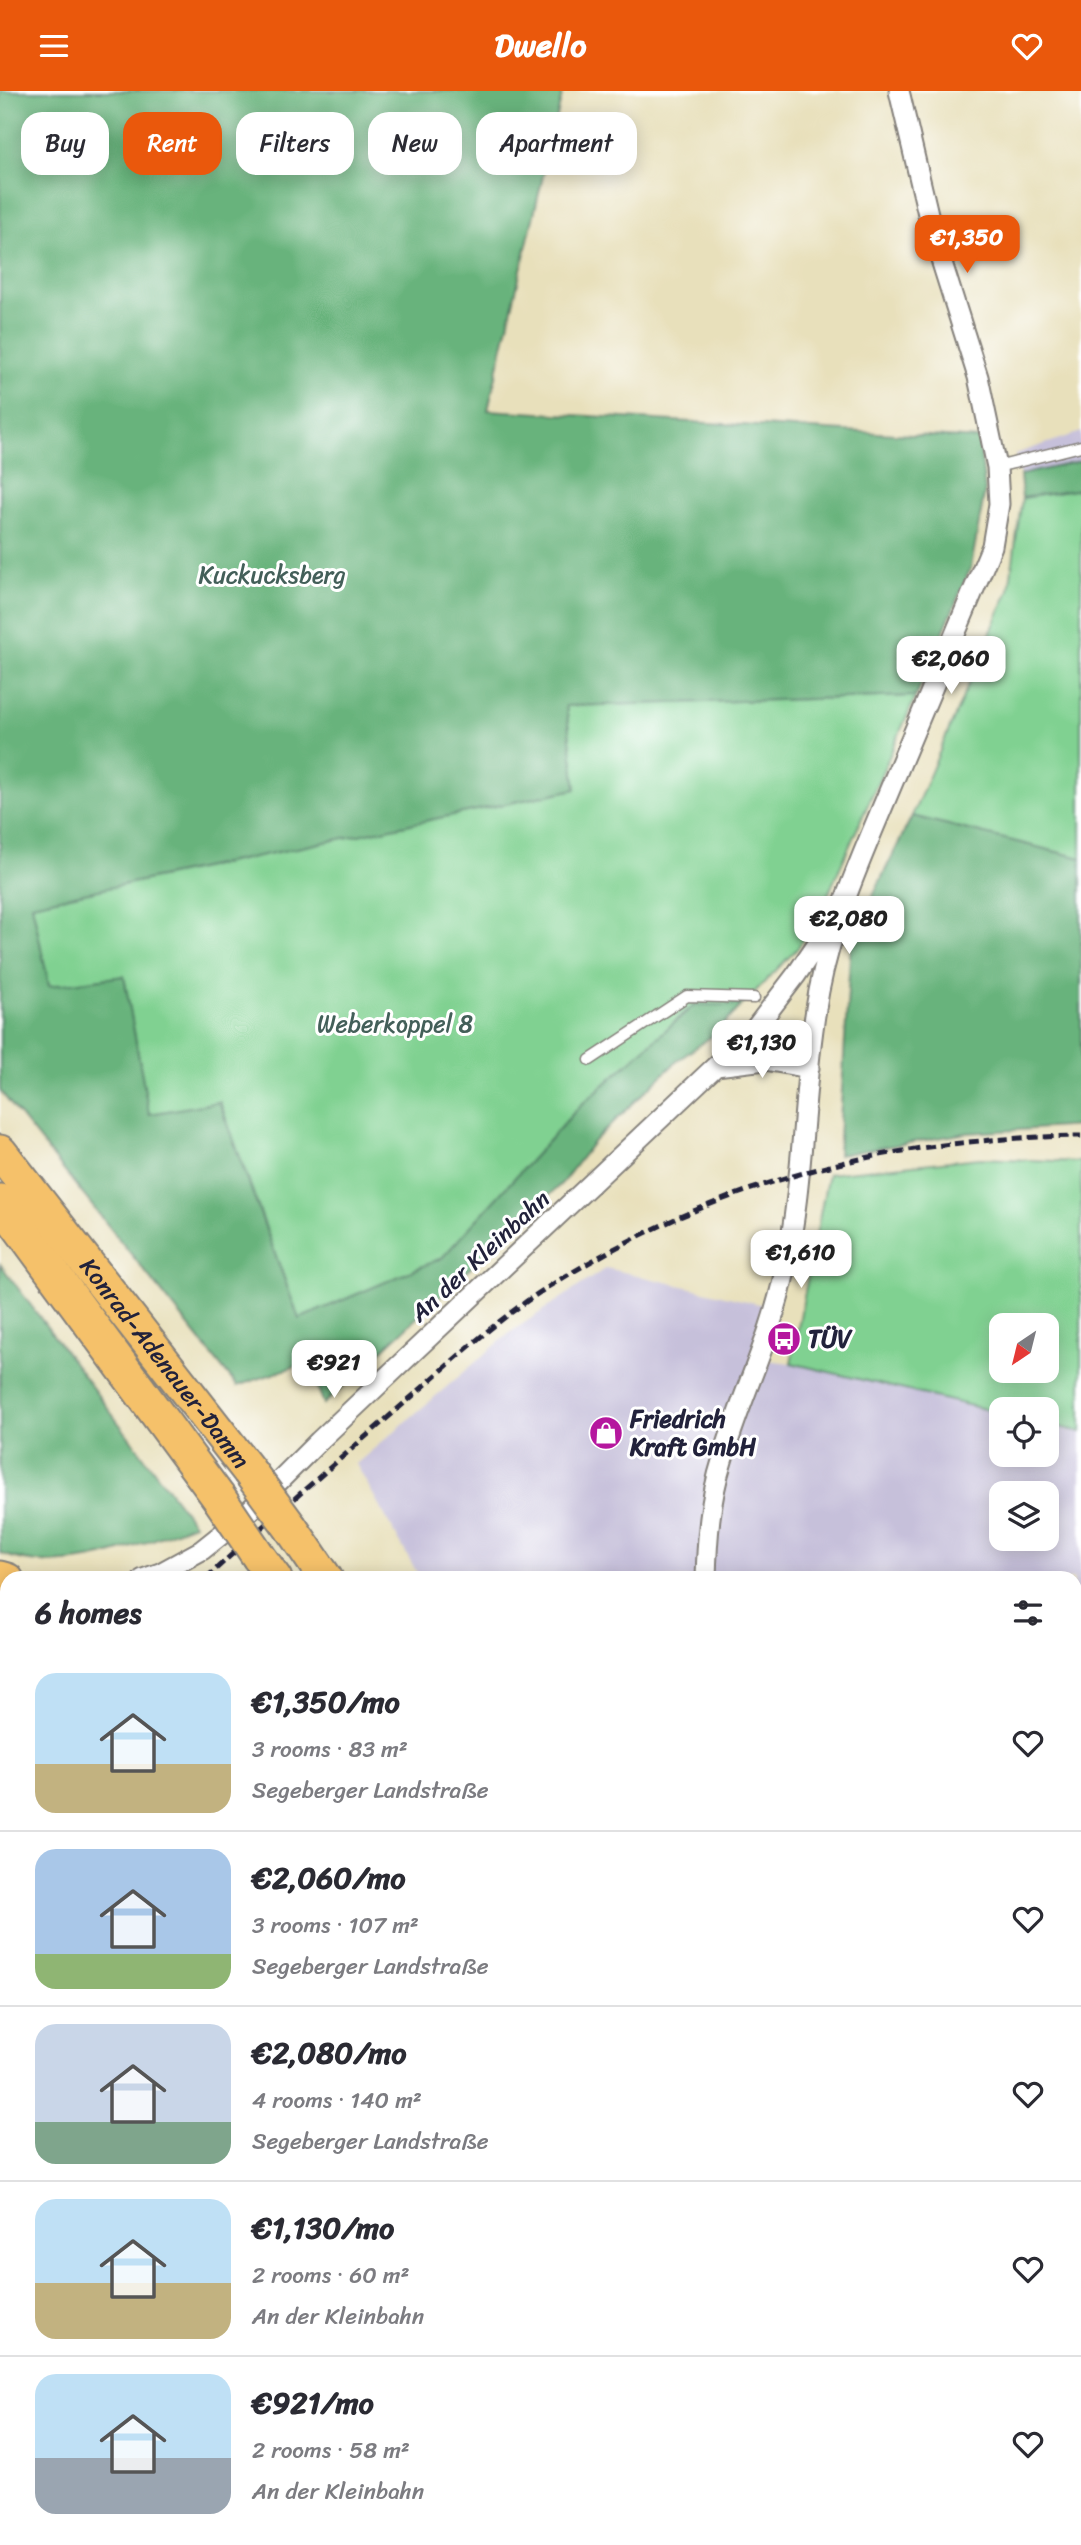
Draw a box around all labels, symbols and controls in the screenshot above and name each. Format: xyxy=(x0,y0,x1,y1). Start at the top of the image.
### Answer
text: Dwello xyxy=(494,17,587,74)
icon: menu xyxy=(35,27,73,65)
icon: heart xyxy=(1008,27,1046,65)
chip: Buy xyxy=(21,112,109,175)
chip: Rent xyxy=(123,112,222,175)
chip: Filters xyxy=(236,112,354,175)
chip: New xyxy=(368,112,462,175)
chip: Apartment xyxy=(476,112,637,175)
pin: €1,350 xyxy=(910,215,1024,275)
text: €1,350 xyxy=(931,217,1003,258)
park label: Kuckucksberg xyxy=(198,554,346,596)
pin: €2,060 xyxy=(894,637,1008,696)
text: €2,060 xyxy=(913,638,989,679)
pin: €2,080 xyxy=(792,897,906,956)
text: €2,080 xyxy=(810,898,888,939)
park label: Weberkoppel 8 xyxy=(317,1003,473,1045)
pin: €1,130 xyxy=(705,1021,819,1080)
text: €1,130 xyxy=(728,1022,796,1063)
street label: An der Kleinbahn xyxy=(399,1179,560,1333)
pin: €1,610 xyxy=(744,1231,858,1290)
text: €1,610 xyxy=(767,1232,835,1273)
street label: Konrad-Adenauer-Damm xyxy=(69,1248,261,1478)
north arrow xyxy=(989,1313,1059,1383)
map controls xyxy=(989,1313,1059,1551)
place label: TÜV xyxy=(808,1318,853,1360)
bus stop icon: TÜV xyxy=(765,1320,803,1358)
pin: €921 xyxy=(293,1341,375,1400)
text: €921 xyxy=(308,1342,360,1383)
button: locate xyxy=(989,1397,1059,1467)
place label: Friedrich Kraft GmbH xyxy=(629,1398,756,1468)
shop icon: Friedrich Kraft GmbH xyxy=(587,1414,625,1452)
button: layers xyxy=(989,1481,1059,1551)
text: 6 homes xyxy=(35,1586,142,1640)
icon: filters xyxy=(1009,1594,1047,1632)
text: €1,350/mo xyxy=(252,1675,400,1729)
icon: home xyxy=(91,1701,175,1785)
icon: heart xyxy=(1009,1724,1047,1762)
text: 3 rooms · 83 m² xyxy=(252,1729,408,1770)
text: Segeberger Landstraße xyxy=(252,1770,489,1811)
text: €2,060/mo xyxy=(252,1851,405,1905)
icon: home xyxy=(91,1877,175,1961)
icon: heart xyxy=(1009,1900,1047,1938)
text: 3 rooms · 107 m² xyxy=(252,1905,419,1946)
text: Segeberger Landstraße xyxy=(252,1946,489,1987)
text: €2,080/mo xyxy=(252,2026,406,2080)
icon: home xyxy=(91,2052,175,2136)
icon: heart xyxy=(1009,2075,1047,2113)
text: 4 rooms · 140 m² xyxy=(252,2080,422,2121)
text: Segeberger Landstraße xyxy=(252,2121,489,2162)
text: €1,130/mo xyxy=(252,2201,394,2255)
icon: home xyxy=(91,2227,175,2311)
icon: heart xyxy=(1009,2250,1047,2288)
text: 2 rooms · 60 m² xyxy=(252,2255,410,2296)
text: An der Kleinbahn xyxy=(252,2296,424,2337)
text: €921/mo xyxy=(252,2376,374,2430)
icon: home xyxy=(91,2402,175,2486)
icon: heart xyxy=(1009,2425,1047,2463)
text: 2 rooms · 58 m² xyxy=(252,2430,410,2471)
text: An der Kleinbahn xyxy=(252,2471,424,2512)

